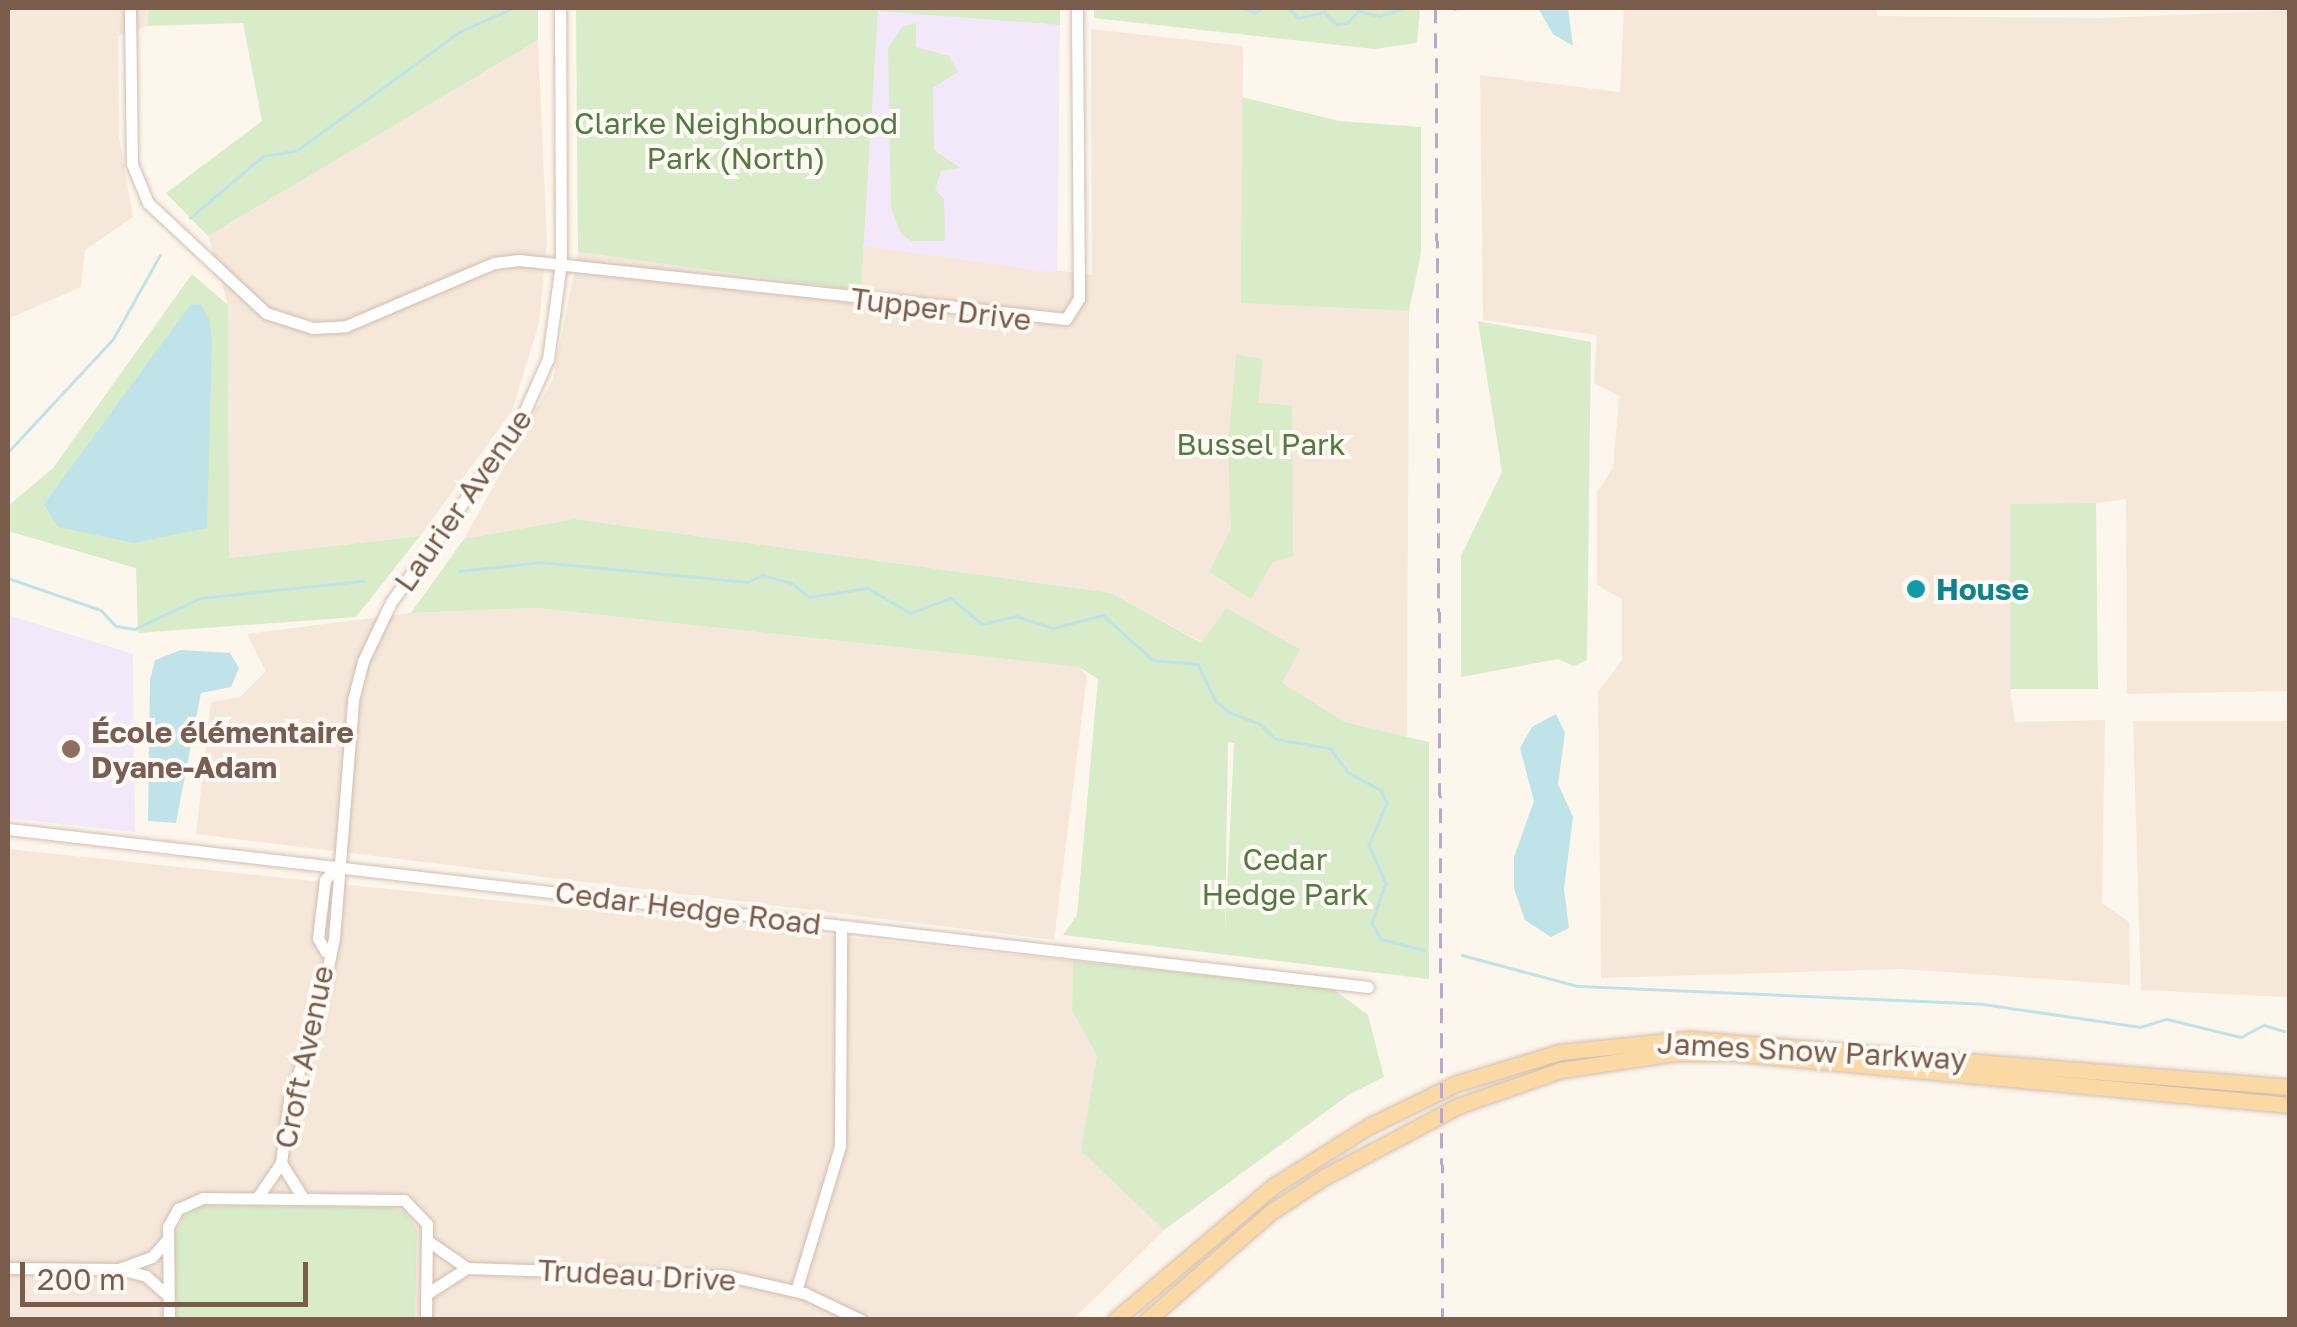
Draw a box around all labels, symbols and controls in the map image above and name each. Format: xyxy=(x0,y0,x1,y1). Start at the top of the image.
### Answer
park label: Clarke Neighbourhood Park (North) xyxy=(574,105,898,176)
street label: Tupper Drive xyxy=(849,280,1033,338)
street label: Laurier Avenue xyxy=(387,402,539,598)
park label: Bussel Park xyxy=(1176,426,1346,462)
place label: House xyxy=(1936,571,2029,607)
marker: House xyxy=(1905,578,1927,600)
place label: École élémentaire Dyane-Adam xyxy=(91,714,354,784)
marker: École élémentaire Dyane-Adam xyxy=(60,738,82,760)
park label: Cedar Hedge Park xyxy=(1202,841,1368,912)
street label: Cedar Hedge Road xyxy=(553,874,823,942)
street label: Croft Avenue xyxy=(267,962,341,1152)
street label: James Snow Parkway xyxy=(1656,1025,1968,1077)
scale bar xyxy=(25,1242,312,1304)
street label: Trudeau Drive xyxy=(537,1252,737,1298)
text: 200 m xyxy=(37,1261,126,1297)

